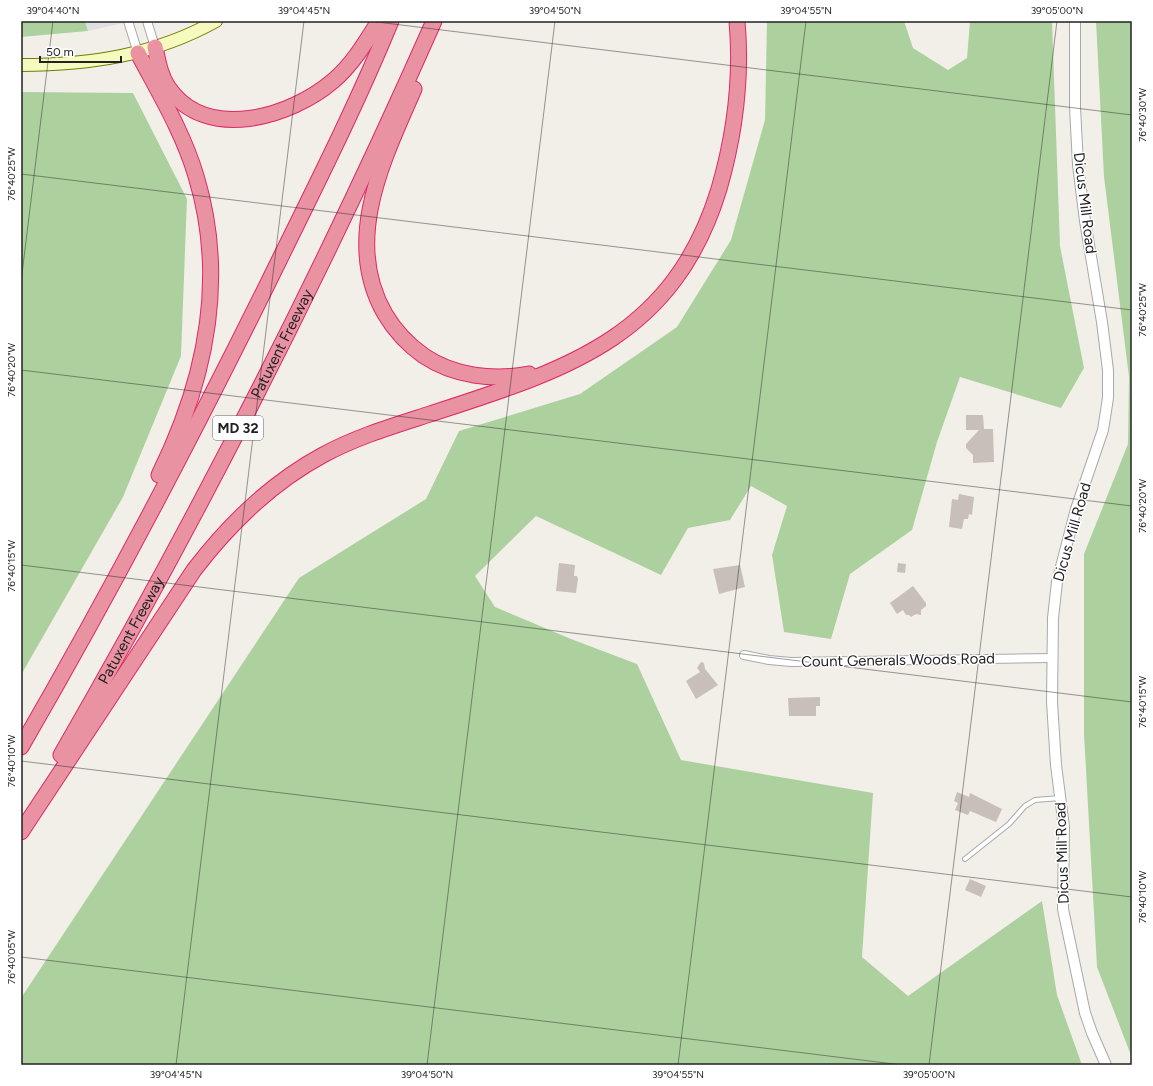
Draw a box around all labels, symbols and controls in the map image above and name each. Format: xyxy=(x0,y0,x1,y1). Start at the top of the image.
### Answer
text: 39°04'40"N xyxy=(27,4,79,17)
text: 39°04'45"N xyxy=(278,4,330,17)
text: 39°04'50"N xyxy=(529,4,581,17)
text: 39°04'55"N xyxy=(780,4,832,17)
text: 39°05'00"N xyxy=(1031,4,1083,17)
scale bar xyxy=(40,38,121,64)
text: 50 m xyxy=(46,45,74,59)
text: 76°40'30"W xyxy=(1136,88,1149,142)
text: 76°40'25"W xyxy=(5,147,18,201)
street label: Dicus Mill Road xyxy=(1070,151,1100,255)
text: 76°40'25"W xyxy=(1136,283,1149,337)
street label: Patuxent Freeway xyxy=(247,286,317,401)
text: 76°40'20"W xyxy=(5,343,18,397)
road number: MD 32 xyxy=(213,416,263,440)
text: 76°40'20"W xyxy=(1136,479,1149,533)
street label: Dicus Mill Road xyxy=(1049,480,1095,584)
text: 76°40'15"W xyxy=(5,540,18,592)
street label: Patuxent Freeway xyxy=(94,574,168,687)
street label: Count Generals Woods Road xyxy=(801,649,995,671)
text: 76°40'15"W xyxy=(1136,676,1149,728)
text: 76°40'10"W xyxy=(5,734,18,787)
street label: Dicus Mill Road xyxy=(1051,802,1073,904)
text: 76°40'10"W xyxy=(1136,870,1149,923)
text: 76°40'05"W xyxy=(5,929,18,984)
text: 39°04'45"N xyxy=(150,1068,202,1081)
text: 39°04'50"N xyxy=(401,1068,453,1081)
text: 39°04'55"N xyxy=(652,1068,704,1081)
text: 39°05'00"N xyxy=(903,1068,955,1081)

